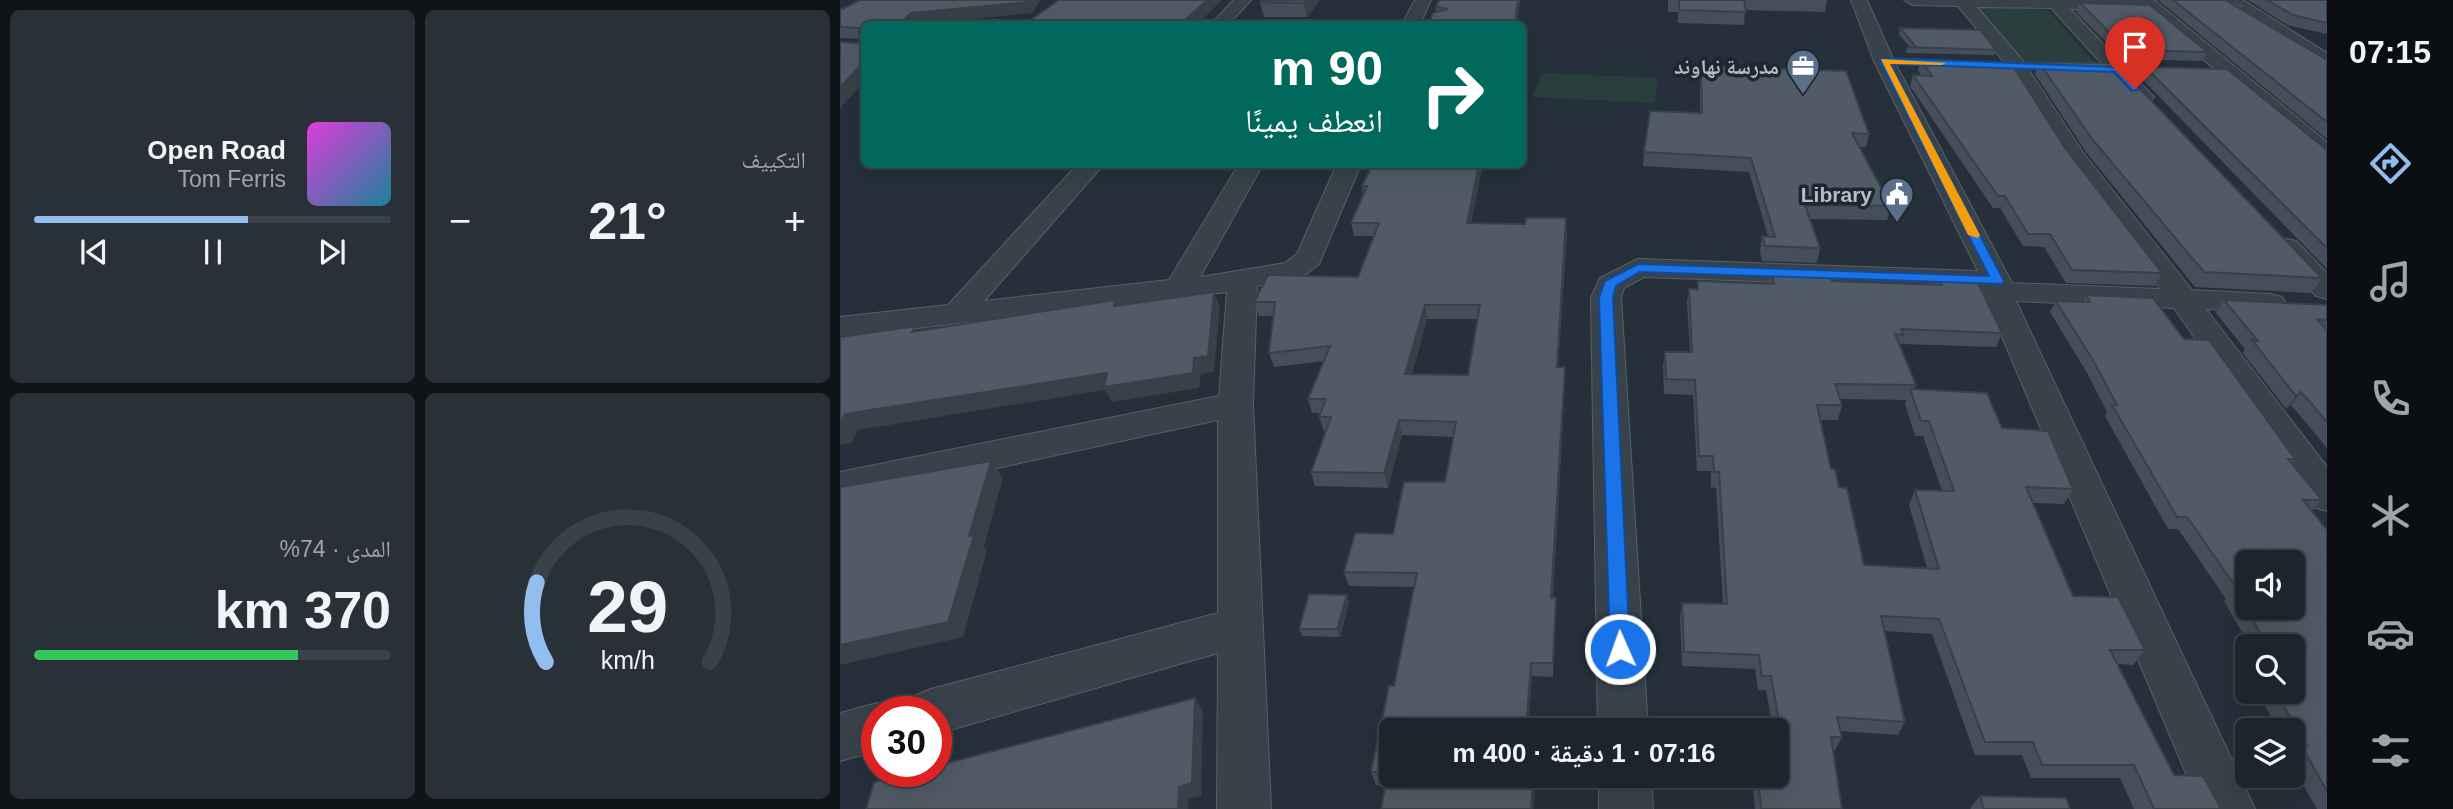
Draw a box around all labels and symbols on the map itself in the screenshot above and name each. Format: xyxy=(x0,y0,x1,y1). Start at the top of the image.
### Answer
pin xyxy=(2105,17,2165,89)
office icon: مدرسة نهاوند xyxy=(1784,47,1822,96)
place label: مدرسة نهاوند xyxy=(1674,55,1779,78)
public building icon: Library xyxy=(1878,175,1916,224)
place label: Library xyxy=(1801,183,1872,206)
position arrow xyxy=(1583,612,1657,686)
speed limit sign: 30 xyxy=(861,696,952,787)

